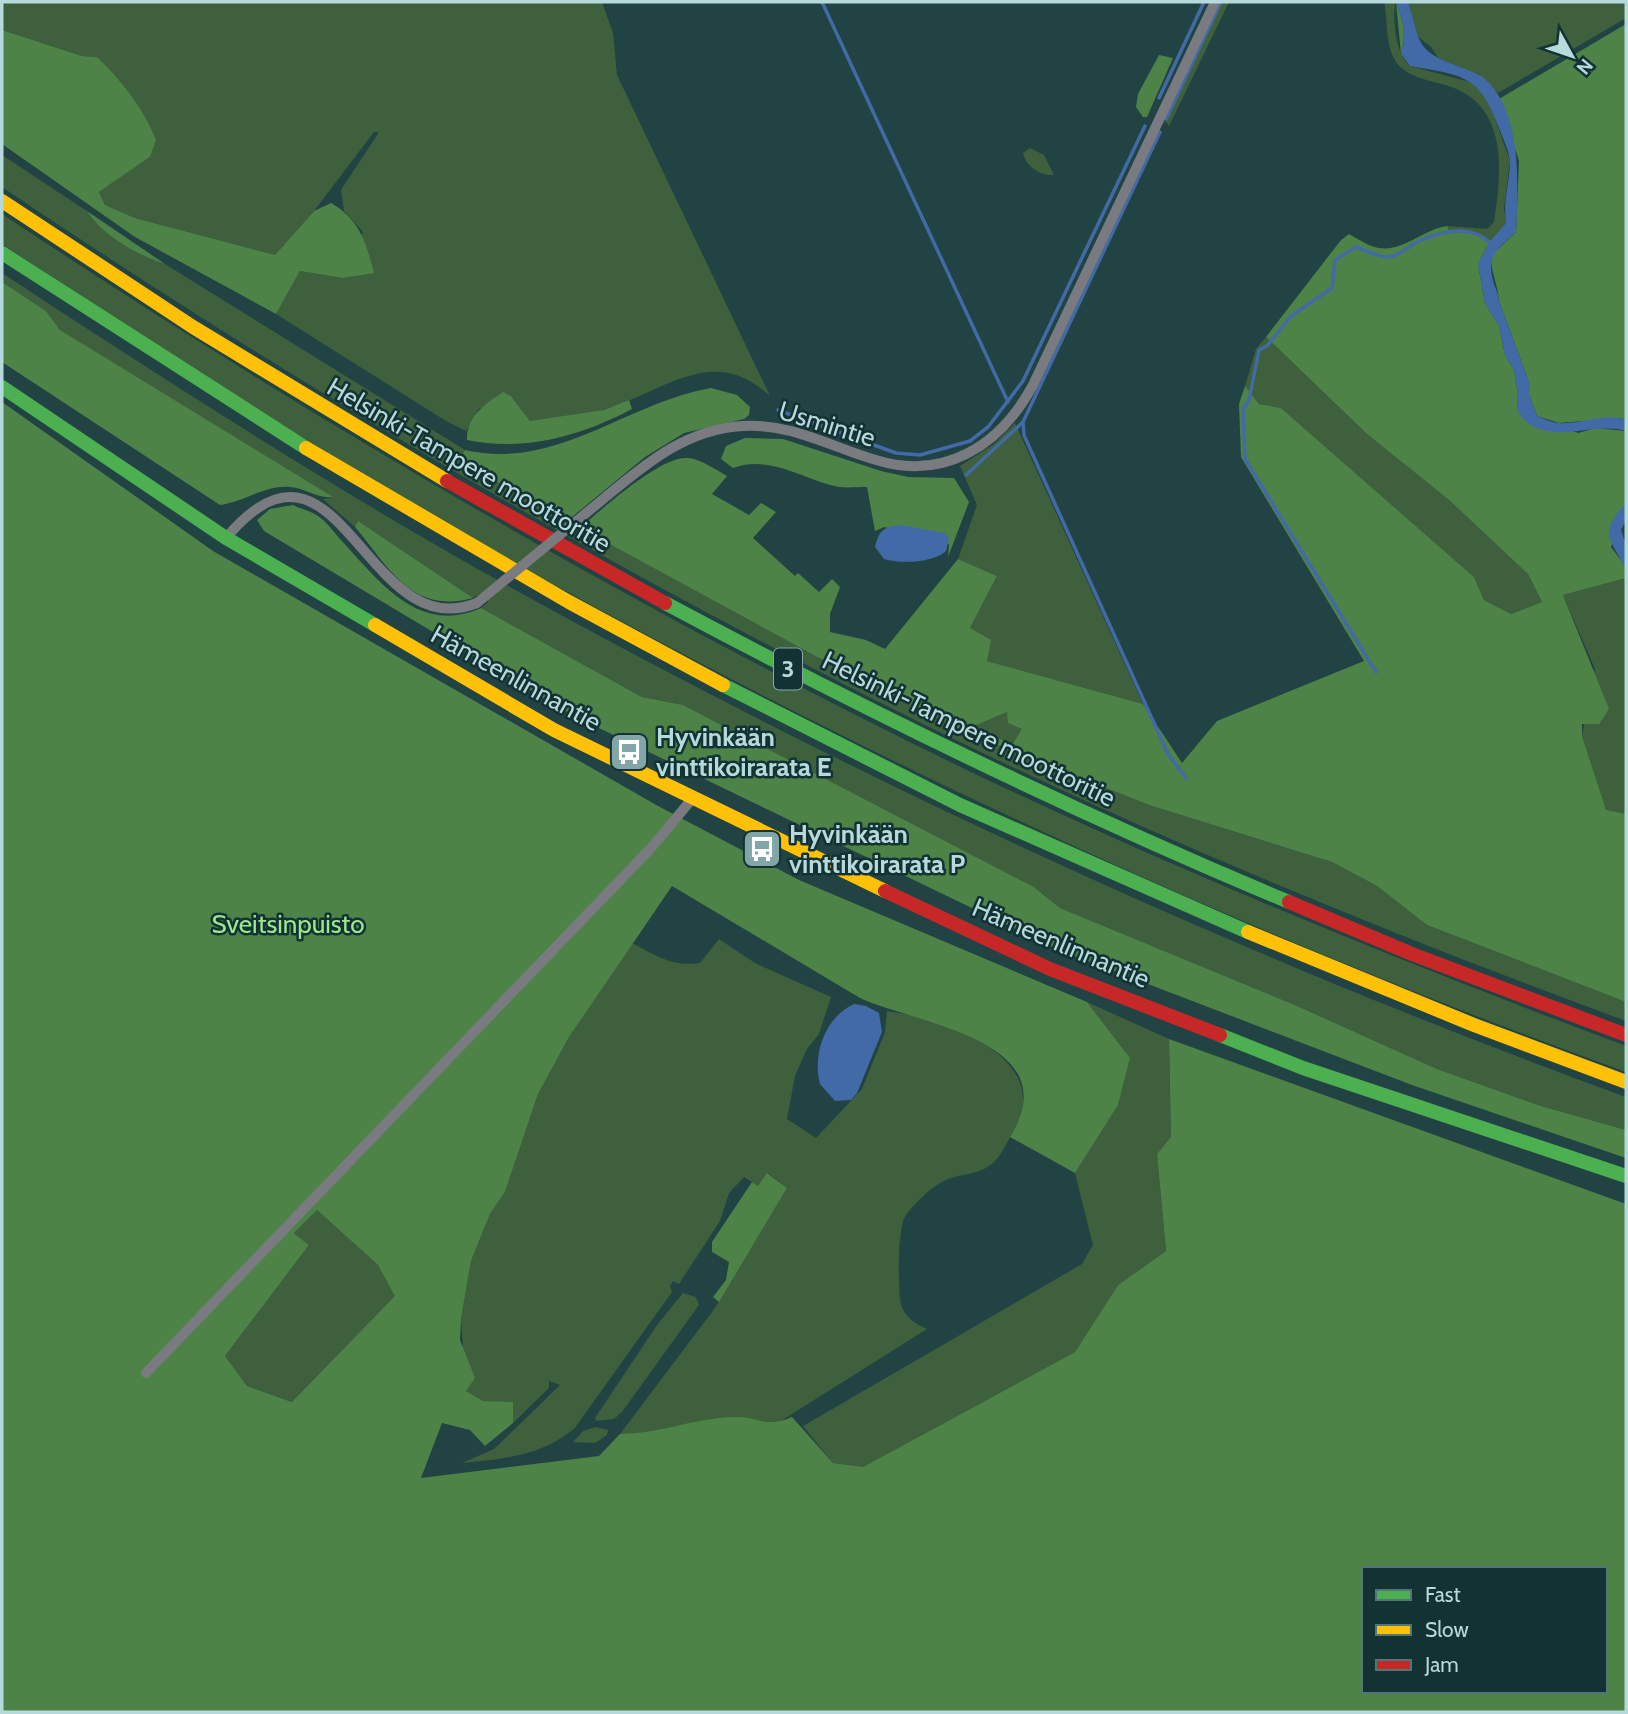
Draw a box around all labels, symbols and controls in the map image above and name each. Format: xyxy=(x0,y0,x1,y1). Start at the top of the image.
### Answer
north arrow xyxy=(1537,21,1607,91)
text: N xyxy=(1572,54,1598,79)
street label: Helsinki-Tampere moottoritie xyxy=(322,371,616,559)
street label: Usmintie xyxy=(775,394,879,454)
street label: Hämeenlinnantie xyxy=(425,618,607,738)
street label: Helsinki-Tampere moottoritie xyxy=(817,644,1121,814)
road number: 3 xyxy=(774,648,802,690)
place label: Hyvinkään vinttikoirarata E xyxy=(656,721,832,783)
bus stop icon: Hyvinkään vinttikoirarata E xyxy=(608,731,650,773)
place label: Hyvinkään vinttikoirarata P xyxy=(789,818,965,880)
bus stop icon: Hyvinkään vinttikoirarata P xyxy=(741,828,783,870)
street label: Hämeenlinnantie xyxy=(967,891,1155,995)
park label: Sveitsinpuisto xyxy=(211,908,365,940)
legend xyxy=(1362,1567,1607,1693)
text: Fast xyxy=(1425,1582,1461,1607)
text: Slow xyxy=(1425,1617,1469,1642)
text: Jam xyxy=(1424,1652,1459,1677)

